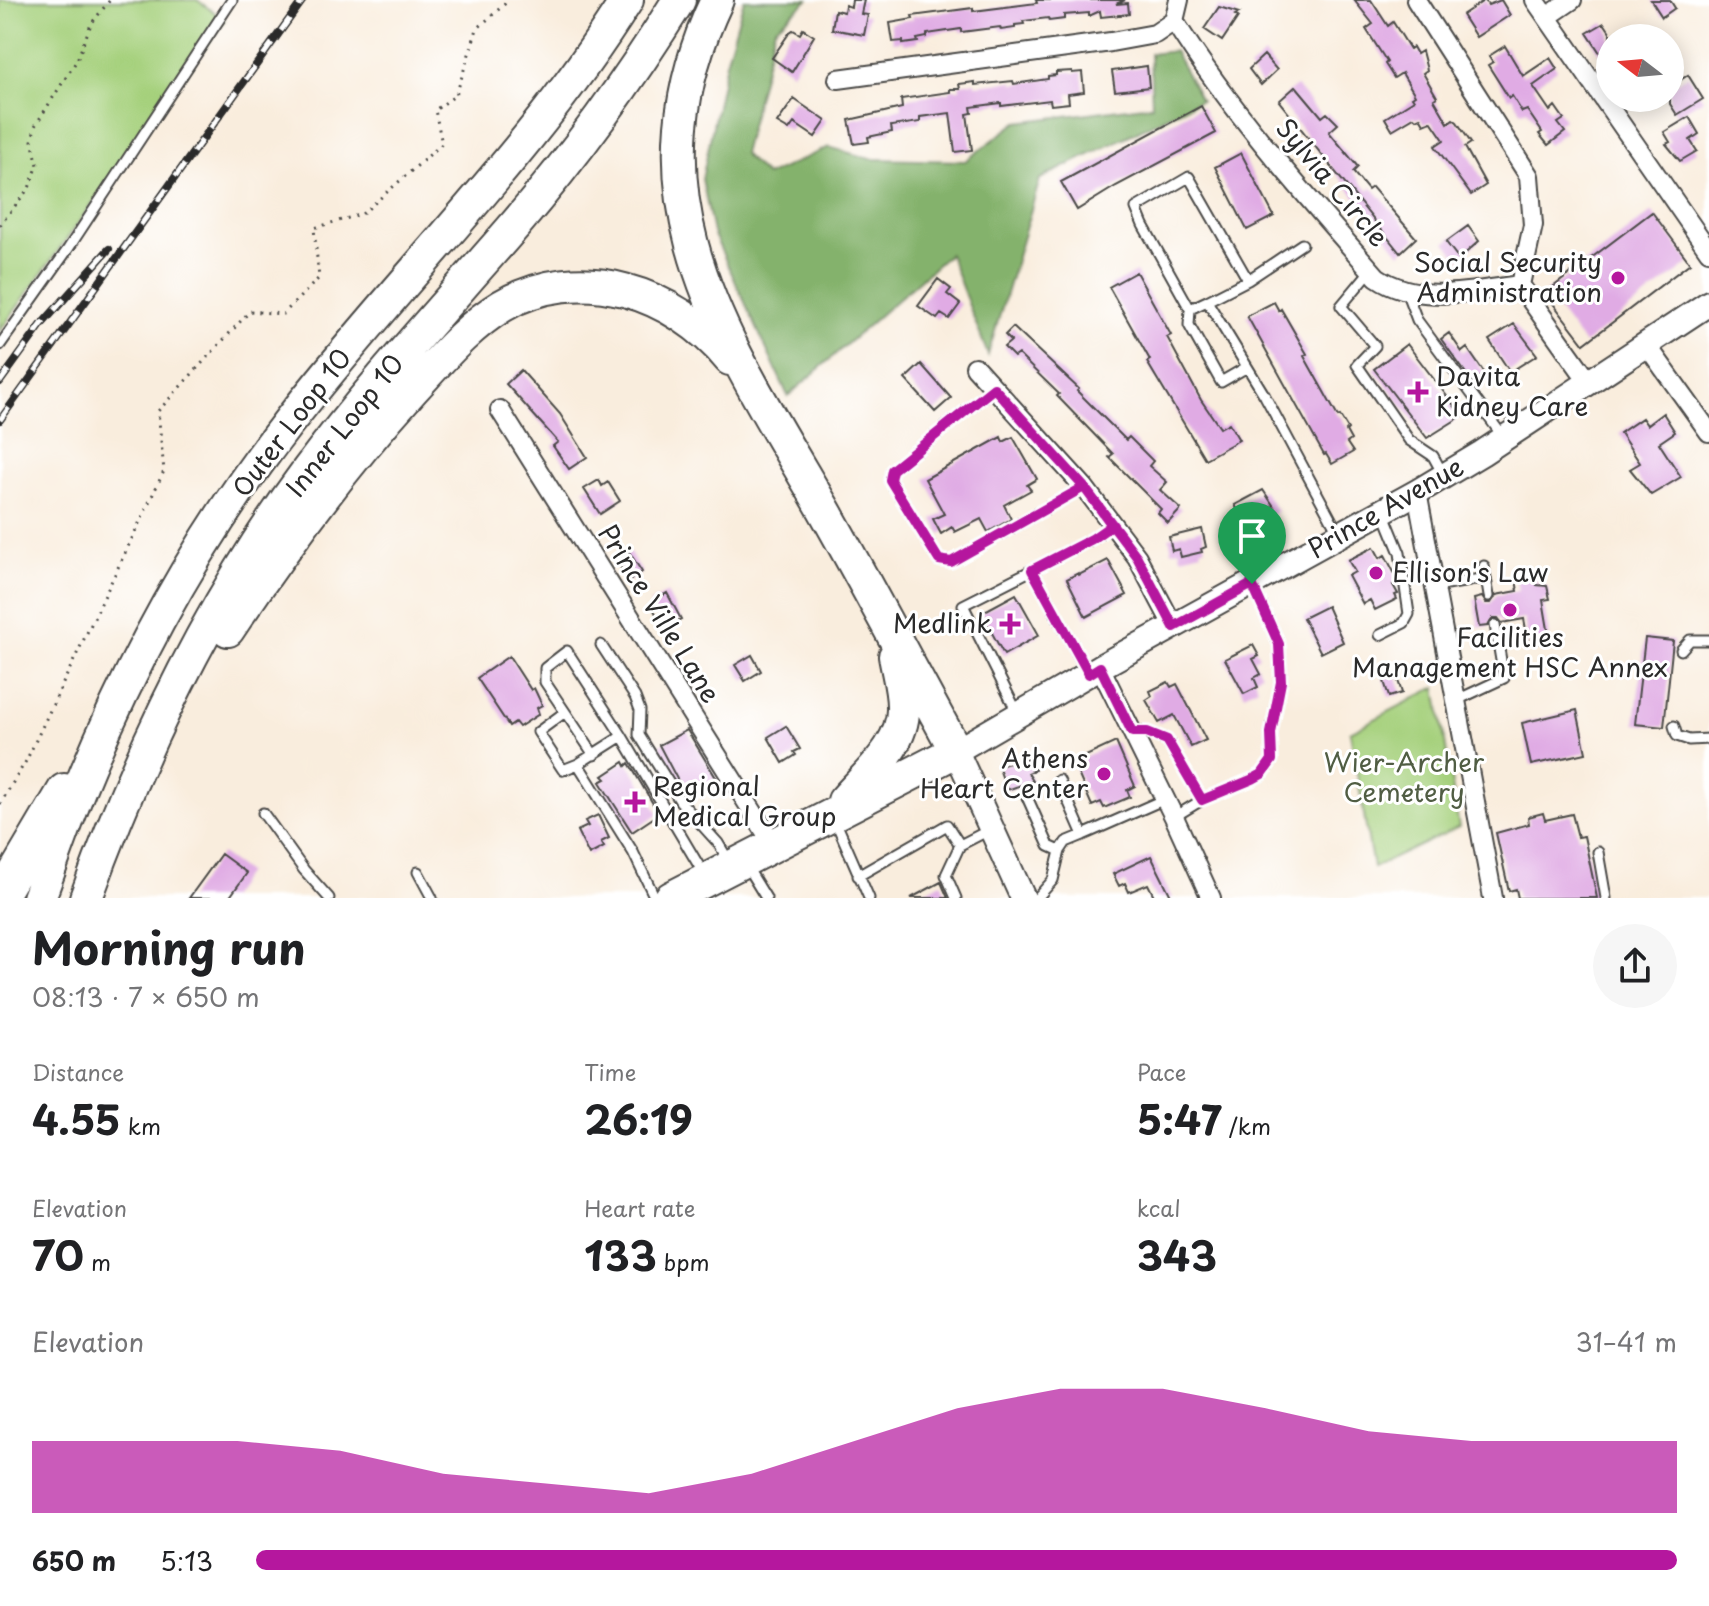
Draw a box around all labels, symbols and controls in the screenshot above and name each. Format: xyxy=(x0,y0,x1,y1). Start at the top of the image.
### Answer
north arrow xyxy=(1596,24,1684,112)
map controls xyxy=(1596,24,1684,112)
street label: Sylvia Circle xyxy=(1268,109,1399,255)
place label: Social Security Administration xyxy=(1414,242,1602,311)
marker: Social Security Administration xyxy=(1609,269,1627,287)
street label: Outer Loop 10 xyxy=(222,340,360,505)
street label: Inner Loop 10 xyxy=(276,345,412,505)
place label: Davita Kidney Care xyxy=(1436,356,1588,425)
marker: Davita Kidney Care xyxy=(1407,381,1429,403)
street label: Prince Avenue xyxy=(1300,446,1470,567)
pin xyxy=(1218,502,1286,584)
icon: arrive xyxy=(1230,514,1274,558)
street label: Prince Ville Lane xyxy=(590,516,731,710)
place label: Ellison's Law xyxy=(1392,552,1548,591)
marker: Ellison's Law xyxy=(1367,564,1385,582)
marker: Facilities Management HSC Annex xyxy=(1501,601,1519,619)
place label: Medlink xyxy=(893,603,992,642)
marker: Medlink xyxy=(999,613,1021,635)
place label: Facilities Management HSC Annex xyxy=(1352,617,1668,686)
place label: Athens Heart Center xyxy=(920,738,1089,807)
park label: Wier-Archer Cemetery xyxy=(1324,742,1485,811)
marker: Athens Heart Center xyxy=(1095,765,1113,783)
place label: Regional Medical Group xyxy=(653,766,836,835)
marker: Regional Medical Group xyxy=(624,791,646,813)
text: Morning run xyxy=(32,914,306,980)
button: share xyxy=(1593,924,1677,1008)
text: 08:13 · 7 × 650 m xyxy=(32,977,260,1016)
text: Distance xyxy=(32,1055,124,1088)
text: Time xyxy=(584,1055,636,1088)
text: Pace xyxy=(1137,1055,1186,1088)
text: 4.55 xyxy=(32,1088,121,1149)
text: 26:19 xyxy=(584,1088,693,1149)
text: 5:47 xyxy=(1137,1088,1222,1149)
text: km xyxy=(121,1109,161,1142)
text: /km xyxy=(1222,1109,1271,1142)
text: Elevation xyxy=(32,1191,127,1224)
text: Heart rate xyxy=(584,1191,695,1224)
text: kcal xyxy=(1137,1191,1181,1224)
text: 70 xyxy=(32,1224,84,1285)
text: 133 xyxy=(584,1224,657,1285)
text: 343 xyxy=(1137,1224,1217,1285)
text: m xyxy=(84,1245,111,1278)
text: bpm xyxy=(657,1245,710,1278)
text: Elevation xyxy=(32,1322,144,1361)
text: 31–41 m xyxy=(1576,1322,1677,1361)
text: 650 m xyxy=(32,1541,116,1580)
text: 5:13 xyxy=(160,1541,213,1580)

